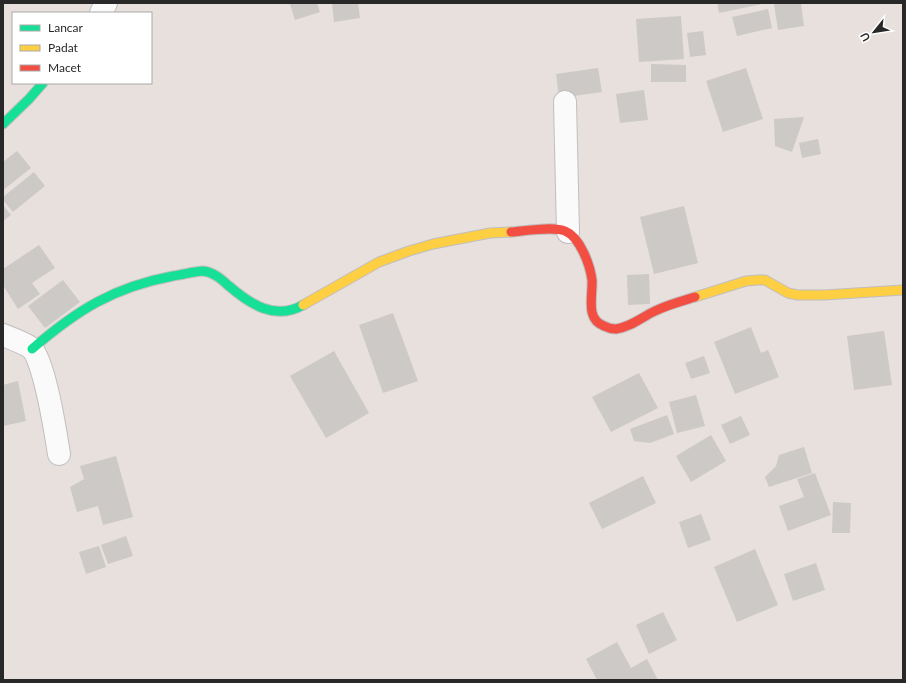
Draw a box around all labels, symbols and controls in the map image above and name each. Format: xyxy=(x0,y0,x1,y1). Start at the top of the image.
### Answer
legend xyxy=(12,12,152,84)
north arrow xyxy=(854,12,894,52)
text: Lancar xyxy=(48,20,84,35)
text: U xyxy=(857,30,873,44)
text: Padat xyxy=(48,40,79,55)
text: Macet xyxy=(48,60,82,75)

